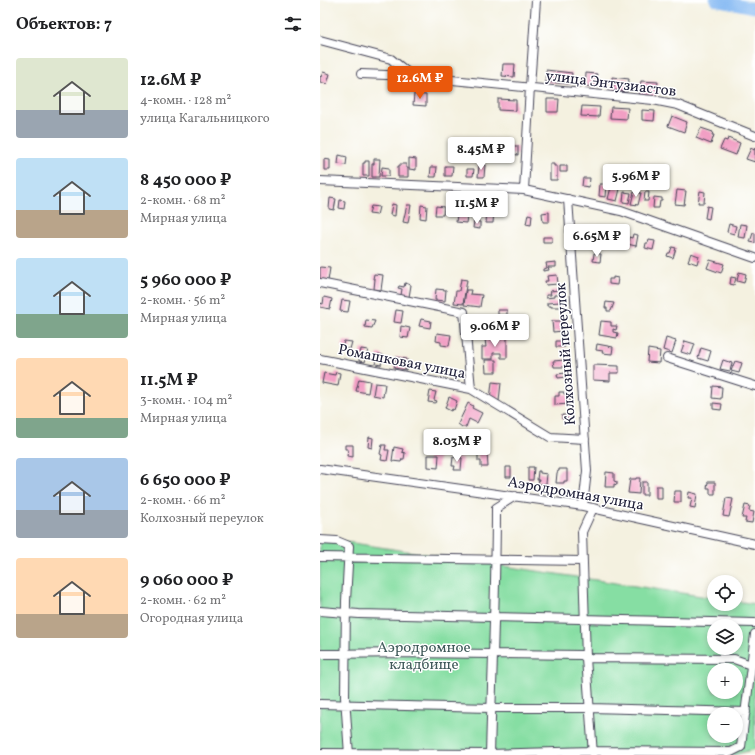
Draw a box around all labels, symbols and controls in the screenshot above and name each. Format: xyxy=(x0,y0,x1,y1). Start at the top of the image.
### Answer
text: Объектов: 7 xyxy=(16,13,112,36)
icon: filters xyxy=(282,13,304,35)
pin: 12.6M ₽ xyxy=(383,66,457,100)
street label: улица Энтузиастов xyxy=(544,66,677,103)
text: 12.6M ₽ xyxy=(140,69,201,92)
text: 12.6M ₽ xyxy=(397,70,443,88)
icon: home xyxy=(48,74,96,122)
text: 4-комн. · 128 m² xyxy=(140,92,231,110)
text: улица Кагальницкого xyxy=(140,110,270,128)
pin: 8.45M ₽ xyxy=(444,137,518,171)
text: 8.45M ₽ xyxy=(457,141,505,159)
pin: 5.96M ₽ xyxy=(599,164,673,198)
text: 5.96M ₽ xyxy=(612,168,660,186)
text: 8 450 000 ₽ xyxy=(140,169,231,192)
icon: home xyxy=(48,174,96,222)
pin: 11.5M ₽ xyxy=(440,191,514,225)
text: 2-комн. · 68 m² xyxy=(140,192,226,210)
text: 11.5M ₽ xyxy=(455,195,499,213)
text: Мирная улица xyxy=(140,210,227,228)
pin: 6.65M ₽ xyxy=(560,224,634,258)
text: 6.65M ₽ xyxy=(573,228,621,246)
text: 5 960 000 ₽ xyxy=(140,269,231,292)
icon: home xyxy=(48,274,96,322)
street label: Колхозный переулок xyxy=(551,282,582,426)
text: 2-комн. · 56 m² xyxy=(140,292,225,310)
text: Мирная улица xyxy=(140,310,227,328)
pin: 9.06M ₽ xyxy=(458,314,532,348)
text: 9.06M ₽ xyxy=(470,318,520,336)
street label: Ромашковая улица xyxy=(336,340,467,385)
text: 11.5M ₽ xyxy=(140,369,198,392)
icon: home xyxy=(48,374,96,422)
text: 3-комн. · 104 m² xyxy=(140,392,232,410)
text: Мирная улица xyxy=(140,410,227,428)
pin: 8.03M ₽ xyxy=(420,429,494,463)
text: 8.03M ₽ xyxy=(432,433,482,451)
text: 6 650 000 ₽ xyxy=(140,469,231,492)
street label: Аэродромная улица xyxy=(506,472,645,517)
icon: home xyxy=(48,474,96,522)
text: 2-комн. · 66 m² xyxy=(140,492,226,510)
text: Колхозный переулок xyxy=(140,510,264,528)
text: 9 060 000 ₽ xyxy=(140,569,233,592)
icon: home xyxy=(48,574,96,622)
map controls xyxy=(707,575,743,743)
button: locate xyxy=(707,575,743,611)
text: 2-комн. · 62 m² xyxy=(140,592,226,610)
text: Огородная улица xyxy=(140,610,243,628)
button: layers xyxy=(707,619,743,655)
park label: Аэродромное кладбище xyxy=(377,638,471,676)
button: + xyxy=(707,663,743,699)
button: − xyxy=(707,707,743,743)

